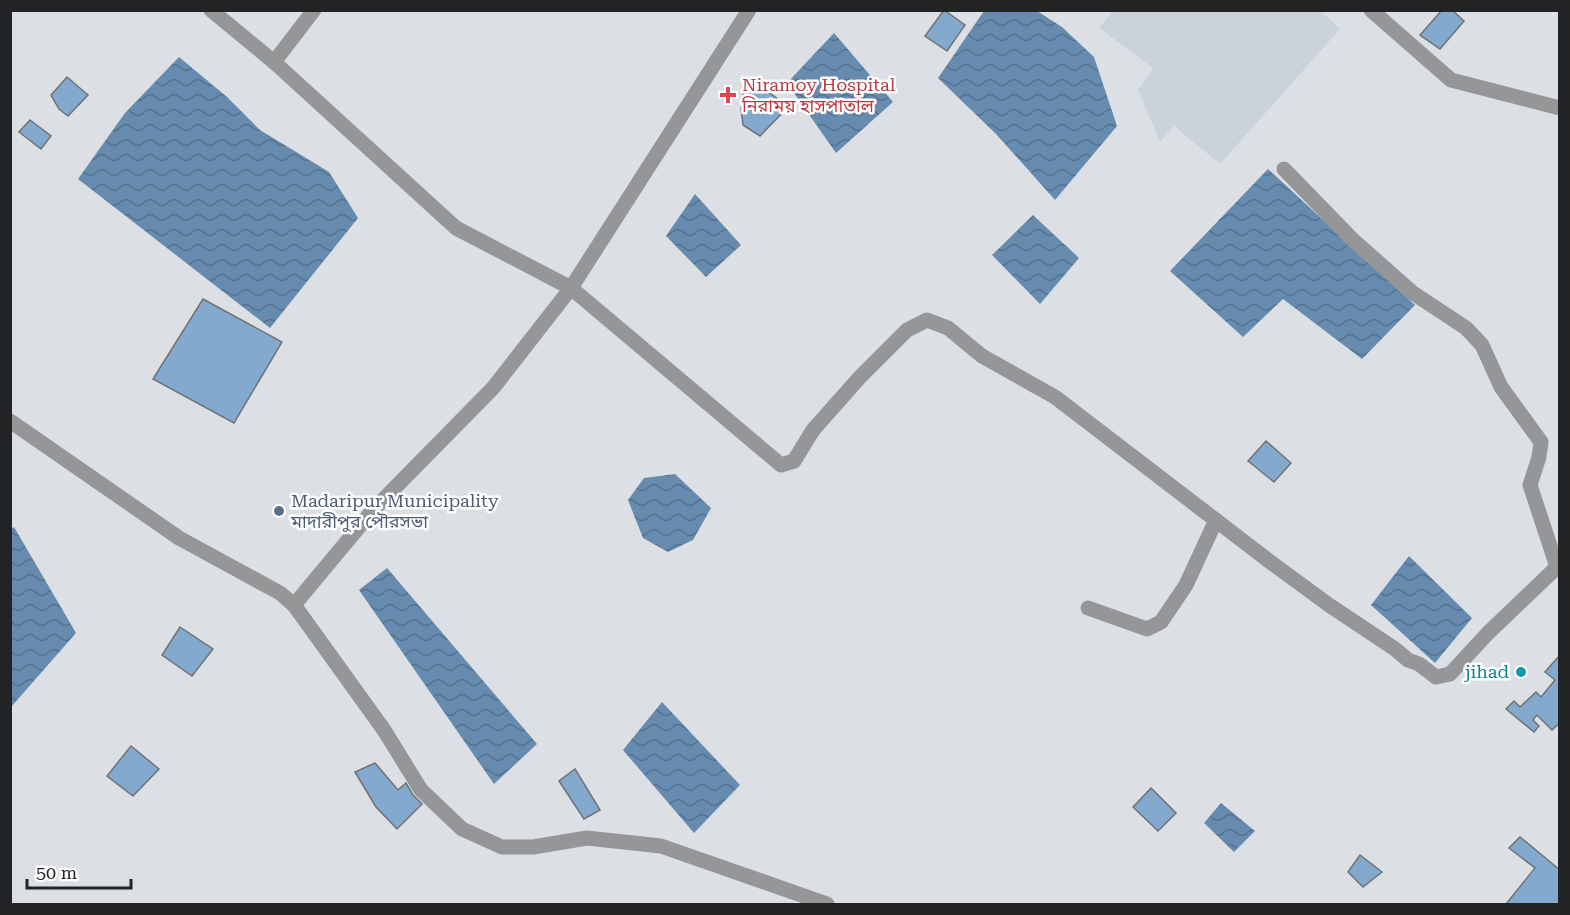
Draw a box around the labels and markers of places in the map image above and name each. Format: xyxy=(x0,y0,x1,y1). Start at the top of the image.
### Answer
place label: Niramoy Hospital নিরাময় হাসপাতাল xyxy=(741,74,896,116)
marker: Niramoy Hospital নিরাময় হাসপাতাল xyxy=(719,86,737,104)
place label: Madaripur Municipality মাদারীপুর পৌরসভা xyxy=(290,490,499,533)
marker: Madaripur Municipality মাদারীপুর পৌরসভা xyxy=(272,504,286,518)
place label: jihad xyxy=(1463,661,1509,682)
marker: jihad xyxy=(1514,665,1528,679)

